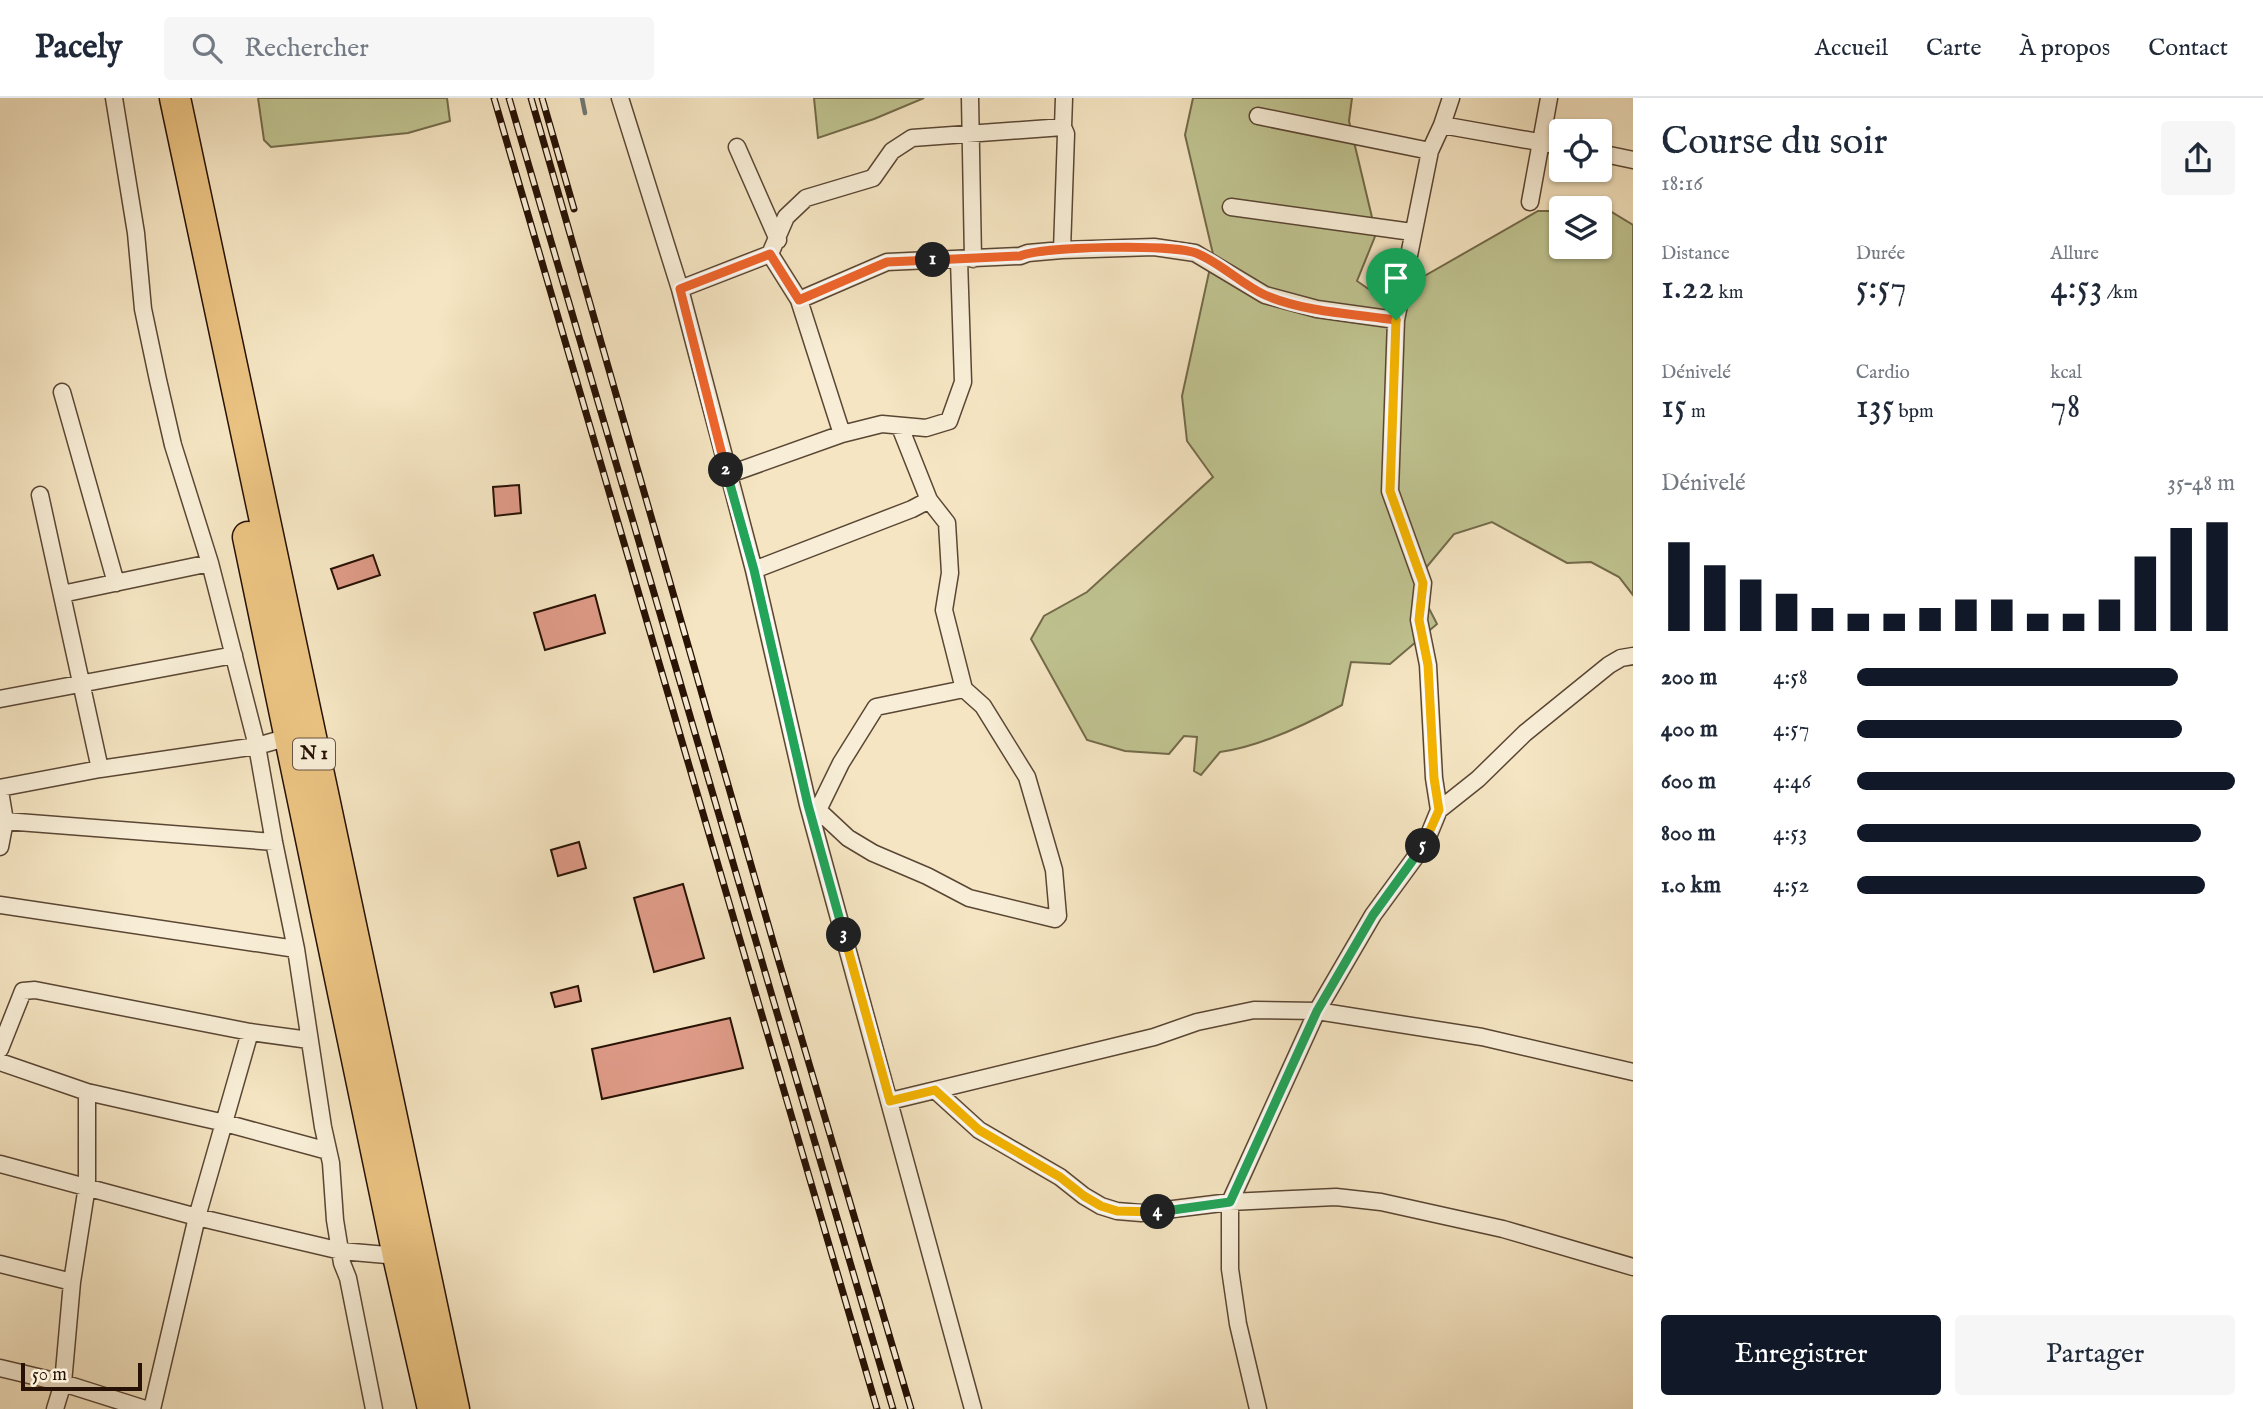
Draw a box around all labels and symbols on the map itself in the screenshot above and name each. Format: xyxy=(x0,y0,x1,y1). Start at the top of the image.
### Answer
pin: 1 xyxy=(916,242,950,278)
pin xyxy=(1366,248,1426,320)
pin: 2 xyxy=(708,452,744,488)
road number: N 1 xyxy=(293,738,335,769)
pin: 5 xyxy=(1406,828,1440,864)
pin: 3 xyxy=(826,918,862,952)
pin: 4 xyxy=(1140,1194,1176,1230)
scale bar xyxy=(21,1360,142,1392)

